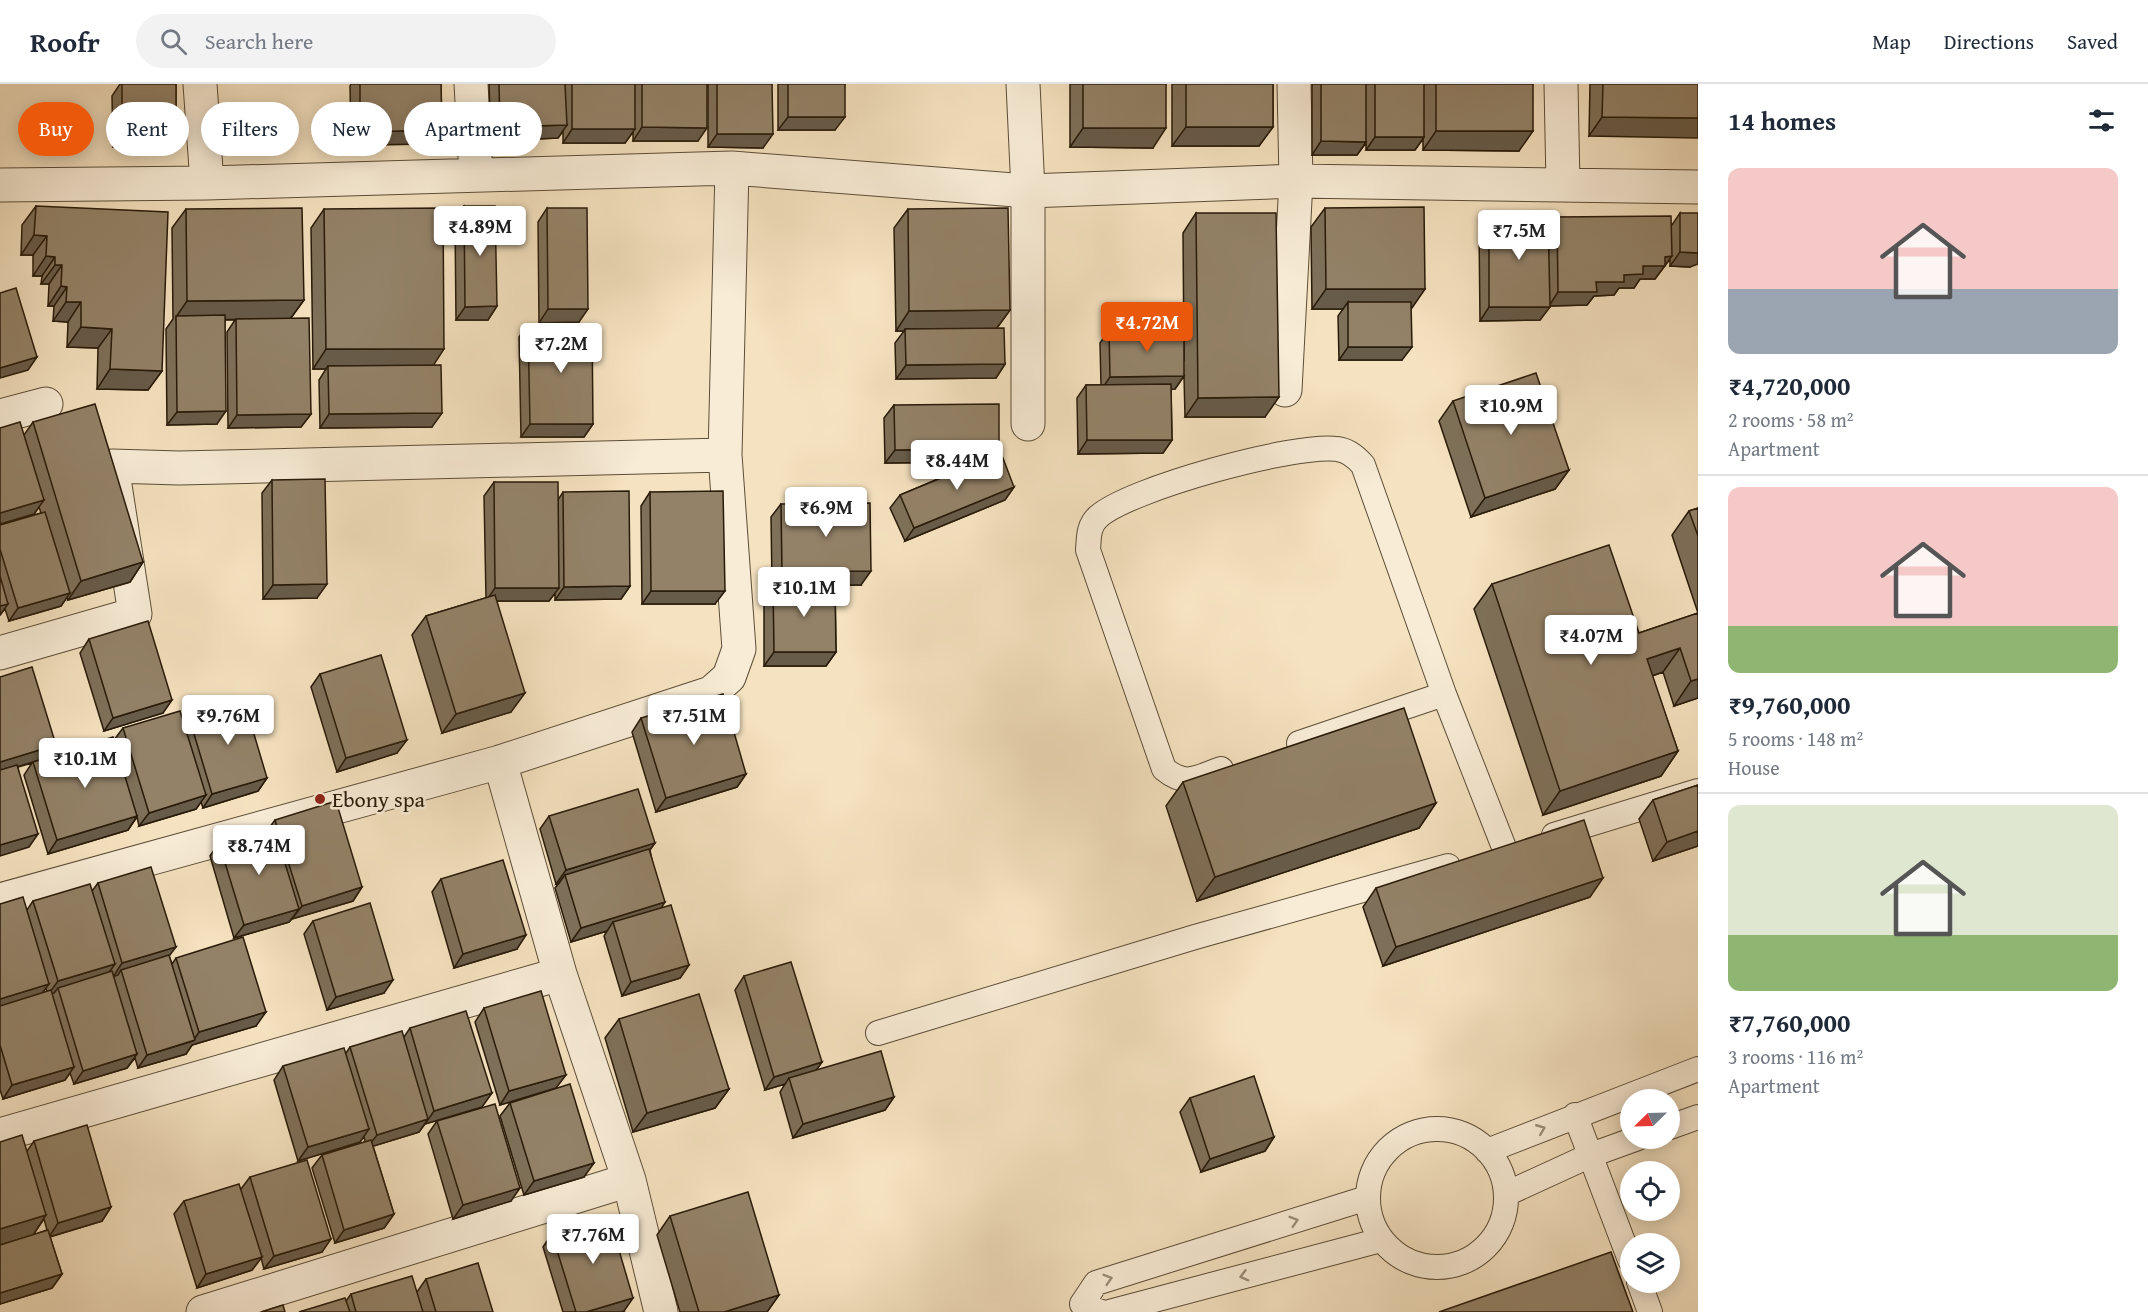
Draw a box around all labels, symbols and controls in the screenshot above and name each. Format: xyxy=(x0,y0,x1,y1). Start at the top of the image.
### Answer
search box xyxy=(136,14,556,68)
text: Roofr xyxy=(30,21,100,62)
icon: search xyxy=(157,25,190,58)
text: Search here xyxy=(205,25,313,57)
text: Map xyxy=(1872,26,1911,57)
text: Directions xyxy=(1944,26,2034,57)
text: Saved xyxy=(2067,26,2118,57)
text: 14 homes xyxy=(1728,101,1836,140)
chip: Buy xyxy=(18,102,94,156)
chip: Rent xyxy=(106,102,189,156)
chip: Filters xyxy=(201,102,299,156)
chip: New xyxy=(311,102,392,156)
chip: Apartment xyxy=(404,102,542,156)
icon: filters xyxy=(2085,104,2118,137)
pin: ₹4.89M xyxy=(431,206,529,257)
icon: home xyxy=(1869,207,1977,315)
pin: ₹7.5M xyxy=(1477,210,1561,261)
text: ₹4.89M xyxy=(448,211,512,240)
text: ₹7.5M xyxy=(1492,215,1546,244)
pin: ₹4.72M xyxy=(1098,302,1196,353)
text: ₹4.72M xyxy=(1115,307,1179,336)
pin: ₹7.2M xyxy=(519,323,603,374)
text: ₹7.2M xyxy=(534,328,588,357)
text: ₹4,720,000 xyxy=(1728,366,1850,405)
pin: ₹10.9M xyxy=(1462,385,1560,436)
text: ₹10.9M xyxy=(1479,390,1543,419)
text: 2 rooms · 58 m² xyxy=(1728,405,1854,434)
text: Apartment xyxy=(1728,434,1820,463)
pin: ₹8.44M xyxy=(908,440,1006,491)
text: ₹8.44M xyxy=(925,445,989,474)
pin: ₹6.9M xyxy=(784,487,868,538)
text: ₹6.9M xyxy=(799,492,853,521)
icon: home xyxy=(1869,526,1977,634)
pin: ₹10.1M xyxy=(755,567,853,618)
text: ₹10.1M xyxy=(772,572,836,601)
pin: ₹4.07M xyxy=(1542,615,1640,666)
text: ₹4.07M xyxy=(1559,620,1623,649)
text: ₹9,760,000 xyxy=(1728,685,1850,724)
pin: ₹9.76M xyxy=(179,695,277,746)
pin: ₹7.51M xyxy=(645,695,743,746)
text: ₹9.76M xyxy=(196,700,260,729)
text: ₹7.51M xyxy=(662,700,726,729)
text: 5 rooms · 148 m² xyxy=(1728,724,1863,753)
pin: ₹10.1M xyxy=(36,738,134,789)
text: ₹10.1M xyxy=(53,743,117,772)
text: House xyxy=(1728,753,1780,782)
place label: Ebony spa xyxy=(332,783,426,815)
marker: Ebony spa xyxy=(313,792,327,806)
pin: ₹8.74M xyxy=(210,825,308,876)
text: ₹8.74M xyxy=(227,830,291,859)
icon: home xyxy=(1869,844,1977,952)
text: ₹7,760,000 xyxy=(1728,1003,1850,1042)
text: 3 rooms · 116 m² xyxy=(1728,1042,1863,1071)
text: Apartment xyxy=(1728,1071,1820,1100)
north arrow xyxy=(1620,1089,1680,1149)
map controls xyxy=(1620,1089,1680,1293)
one-way arrow xyxy=(1535,1124,1546,1136)
button: locate xyxy=(1620,1161,1680,1221)
pin: ₹7.76M xyxy=(544,1214,642,1265)
one-way arrow xyxy=(1288,1216,1299,1228)
text: ₹7.76M xyxy=(561,1219,625,1248)
button: layers xyxy=(1620,1233,1680,1293)
one-way arrow xyxy=(1239,1269,1249,1282)
one-way arrow xyxy=(1102,1274,1113,1286)

